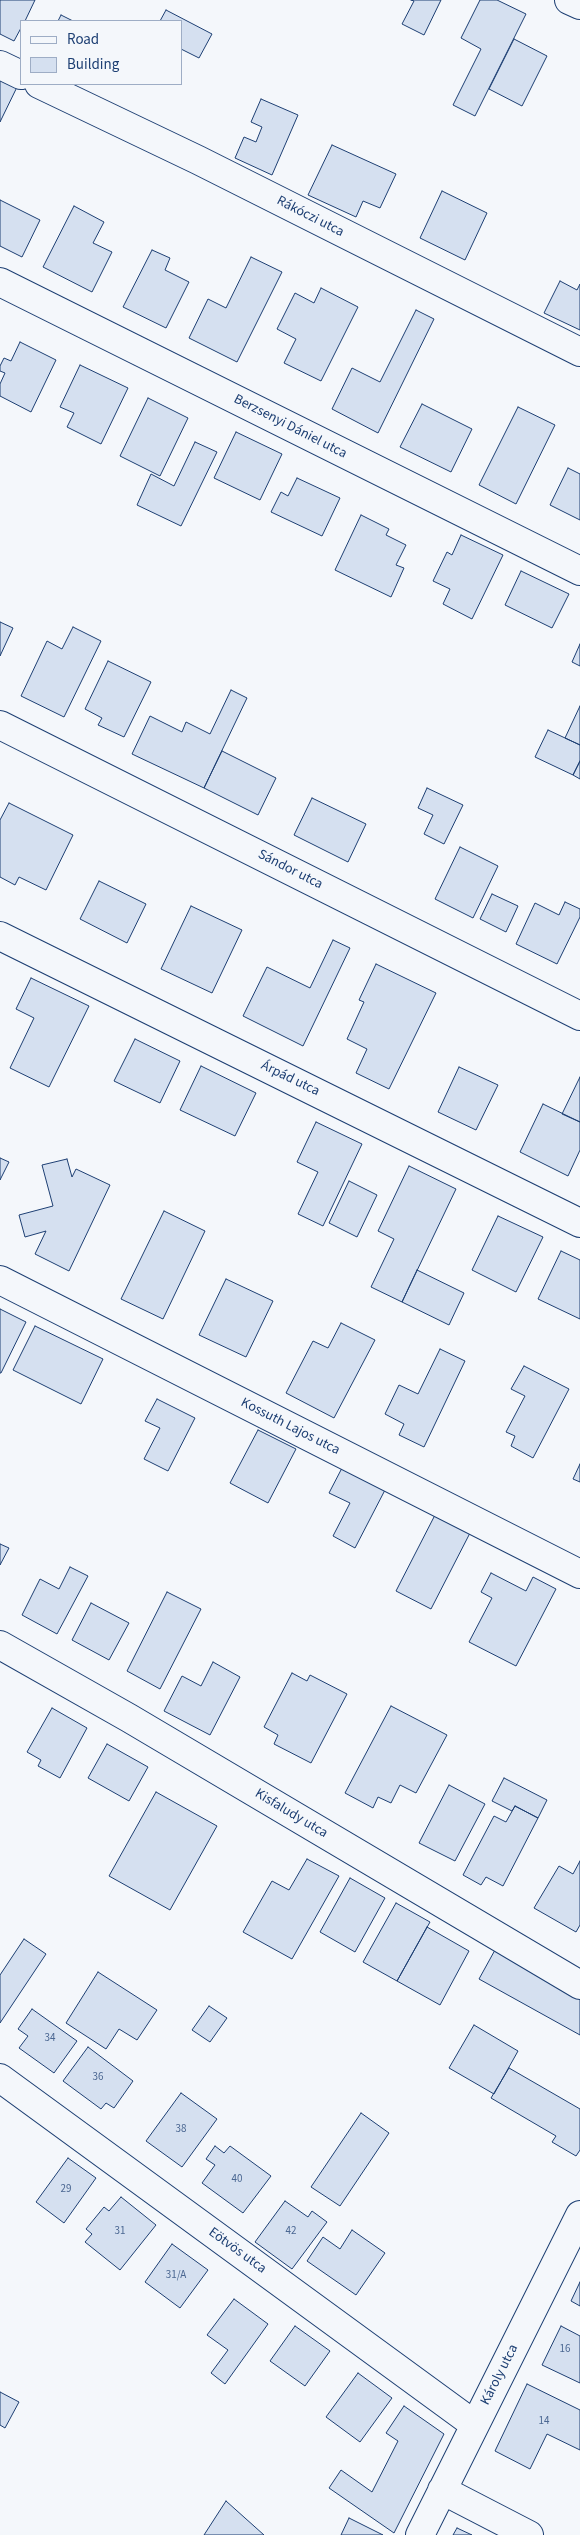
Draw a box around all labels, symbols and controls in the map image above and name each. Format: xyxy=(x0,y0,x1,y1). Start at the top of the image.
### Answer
legend xyxy=(20,20,182,85)
text: Road xyxy=(67,29,99,50)
text: Building xyxy=(67,54,119,75)
street label: Rákóczi utca xyxy=(274,193,346,241)
street label: Berzsenyi Dániel utca xyxy=(231,391,349,463)
street label: Sándor utca xyxy=(255,846,325,894)
street label: Árpád utca xyxy=(258,1058,322,1100)
street label: Kossuth Lajos utca xyxy=(238,1395,342,1459)
street label: Kisfaludy utca xyxy=(252,1786,330,1842)
house number: 34 xyxy=(45,2032,55,2046)
house number: 36 xyxy=(93,2071,103,2085)
house number: 38 xyxy=(176,2123,186,2137)
house number: 40 xyxy=(232,2173,242,2187)
house number: 29 xyxy=(61,2183,71,2197)
street label: Eötvös utca xyxy=(205,2224,269,2278)
house number: 31 xyxy=(115,2225,125,2239)
house number: 42 xyxy=(286,2225,296,2239)
house number: 31/A xyxy=(166,2269,186,2283)
street label: Károly utca xyxy=(478,2342,522,2408)
house number: 16 xyxy=(560,2343,570,2357)
house number: 14 xyxy=(539,2415,549,2429)

